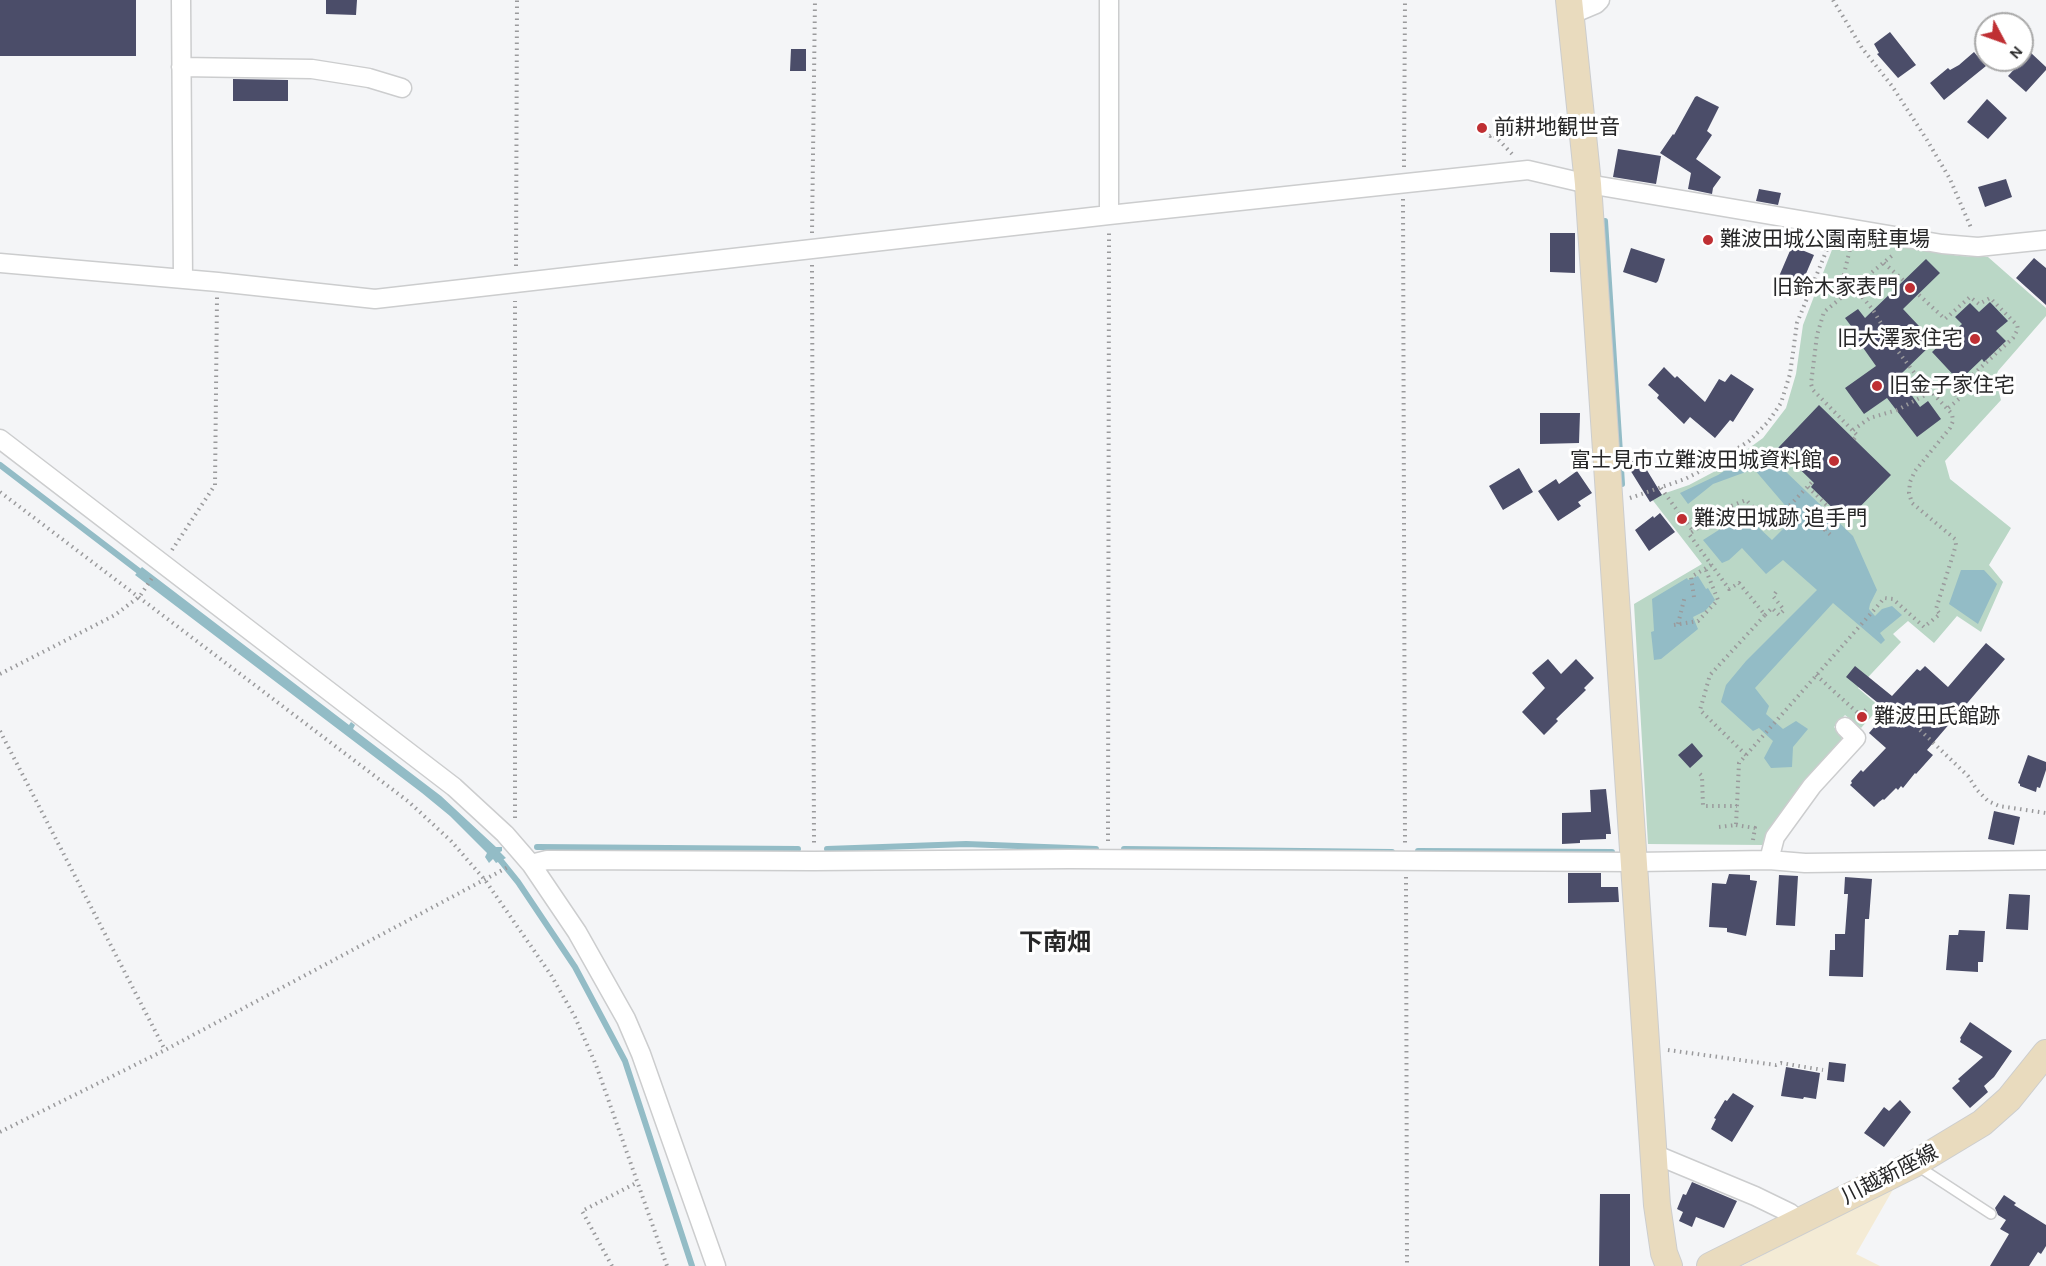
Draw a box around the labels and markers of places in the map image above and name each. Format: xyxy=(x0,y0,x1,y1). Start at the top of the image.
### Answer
place label: 前耕地観世音 xyxy=(1494,115,1620,141)
marker: 前耕地観世音 xyxy=(1475,121,1489,135)
place label: 難波田城公園南駐車場 xyxy=(1720,227,1930,253)
marker: 難波田城公園南駐車場 xyxy=(1701,233,1715,247)
place label: 旧鈴木家表門 xyxy=(1772,275,1898,301)
marker: 旧鈴木家表門 xyxy=(1903,281,1917,295)
place label: 旧大澤家住宅 xyxy=(1837,326,1963,352)
marker: 旧大澤家住宅 xyxy=(1968,332,1982,346)
place label: 旧金子家住宅 xyxy=(1889,373,2015,399)
marker: 旧金子家住宅 xyxy=(1870,379,1884,393)
place label: 富士見市立難波田城資料館 xyxy=(1570,448,1822,474)
marker: 富士見市立難波田城資料館 xyxy=(1827,454,1841,468)
place label: 難波田城跡 追手門 xyxy=(1694,506,1867,532)
marker: 難波田城跡 追手門 xyxy=(1675,512,1689,526)
place label: 難波田氏館跡 xyxy=(1874,704,2000,730)
marker: 難波田氏館跡 xyxy=(1855,710,1869,724)

